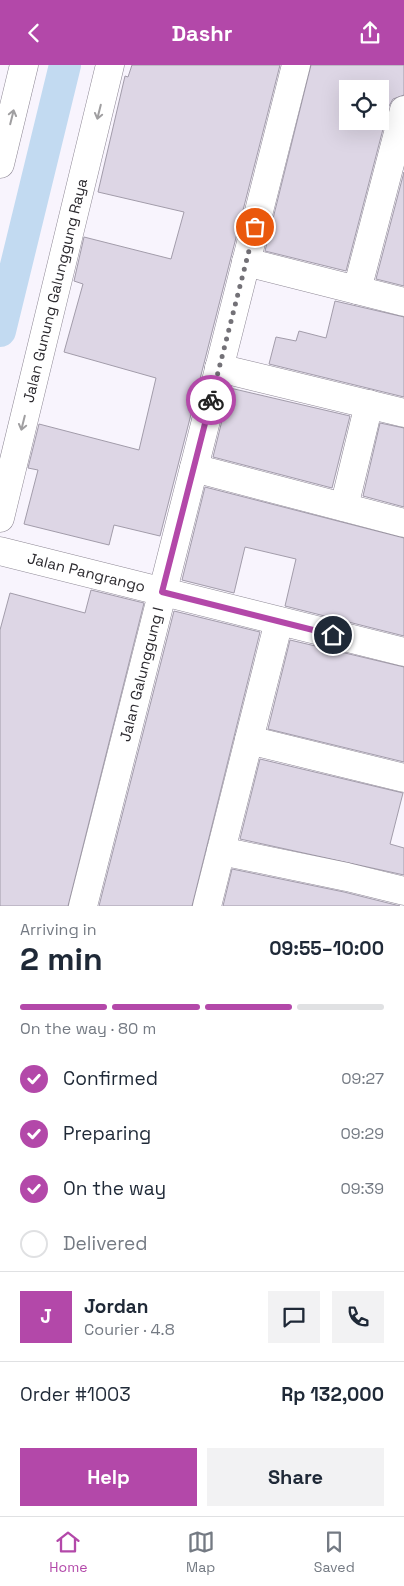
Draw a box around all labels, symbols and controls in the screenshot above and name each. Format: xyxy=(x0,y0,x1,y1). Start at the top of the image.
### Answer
icon: back xyxy=(20,19,48,47)
text: Dashr xyxy=(171,19,233,47)
icon: share xyxy=(356,19,384,47)
map controls xyxy=(339,80,389,130)
button: locate xyxy=(339,80,389,130)
one-way arrow xyxy=(93,104,103,120)
one-way arrow xyxy=(7,109,17,125)
street label: Jalan Gunung Galunggung Raya xyxy=(18,176,91,405)
pin xyxy=(234,206,276,248)
icon: bag xyxy=(241,213,269,241)
courier xyxy=(186,375,236,425)
icon: bike xyxy=(197,386,225,414)
one-way arrow xyxy=(18,415,27,431)
street label: Jalan Pangrango xyxy=(25,548,147,596)
street label: Jalan Galunggung I xyxy=(115,605,167,743)
pin xyxy=(312,614,354,656)
icon: home xyxy=(319,621,347,649)
text: Arriving in xyxy=(20,919,97,940)
text: 09:55–10:00 xyxy=(269,936,384,961)
text: 2 min xyxy=(20,939,103,979)
text: On the way · 80 m xyxy=(20,1018,156,1039)
icon: check xyxy=(20,1065,48,1093)
text: Confirmed xyxy=(63,1066,158,1091)
text: 09:27 xyxy=(341,1068,384,1089)
icon: check xyxy=(20,1120,48,1148)
text: Preparing xyxy=(63,1121,151,1146)
text: 09:29 xyxy=(341,1123,384,1144)
icon: check xyxy=(20,1175,48,1203)
text: On the way xyxy=(63,1176,166,1201)
text: 09:39 xyxy=(340,1178,384,1199)
text: Delivered xyxy=(63,1231,148,1256)
button: chat xyxy=(268,1291,320,1343)
button: phone xyxy=(332,1291,384,1343)
text: Jordan xyxy=(84,1294,149,1319)
text: J xyxy=(40,1304,52,1329)
text: Courier · 4.8 xyxy=(84,1319,175,1340)
text: Order #1003 xyxy=(20,1382,131,1407)
text: Rp 132,000 xyxy=(281,1382,384,1407)
button: Help xyxy=(20,1448,197,1506)
button: Share xyxy=(207,1448,384,1506)
tab: Home xyxy=(49,1528,87,1576)
tab: Map xyxy=(186,1528,215,1576)
tab: Saved xyxy=(314,1528,355,1576)

